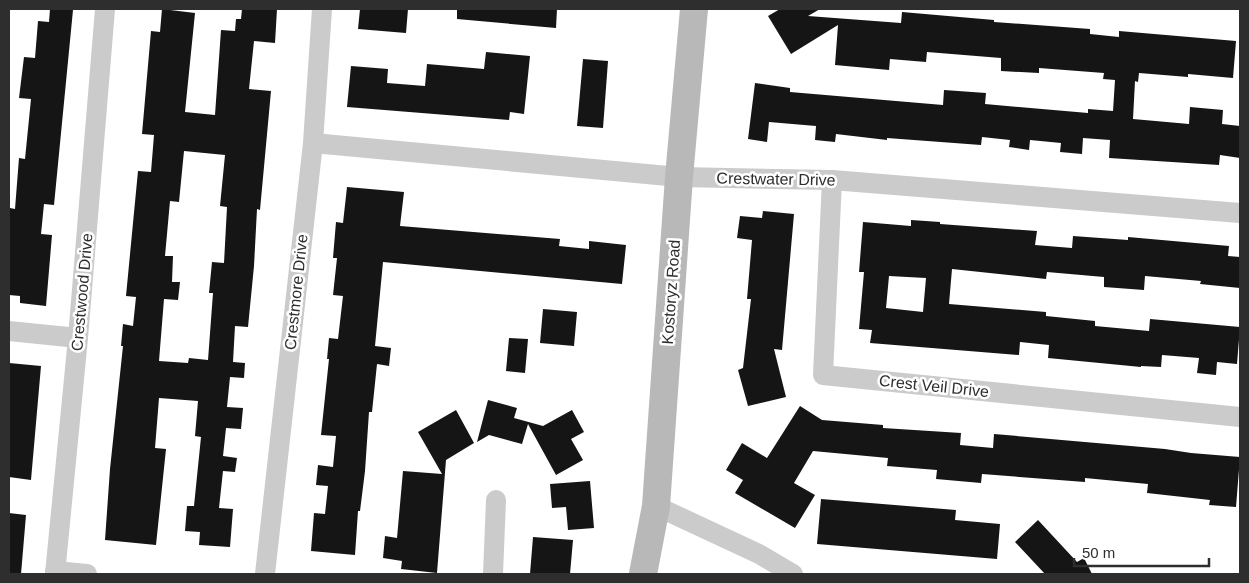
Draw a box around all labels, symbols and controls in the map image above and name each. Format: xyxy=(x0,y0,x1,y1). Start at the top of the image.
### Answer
street label: Crestwater Drive xyxy=(716,169,836,189)
street label: Crestwood Drive xyxy=(68,232,96,352)
street label: Crestmore Drive xyxy=(281,233,311,351)
street label: Kostoryz Road xyxy=(659,239,683,345)
street label: Crest Veil Drive xyxy=(878,372,990,400)
scale bar xyxy=(1074,536,1209,568)
text: 50 m xyxy=(1082,544,1115,561)

